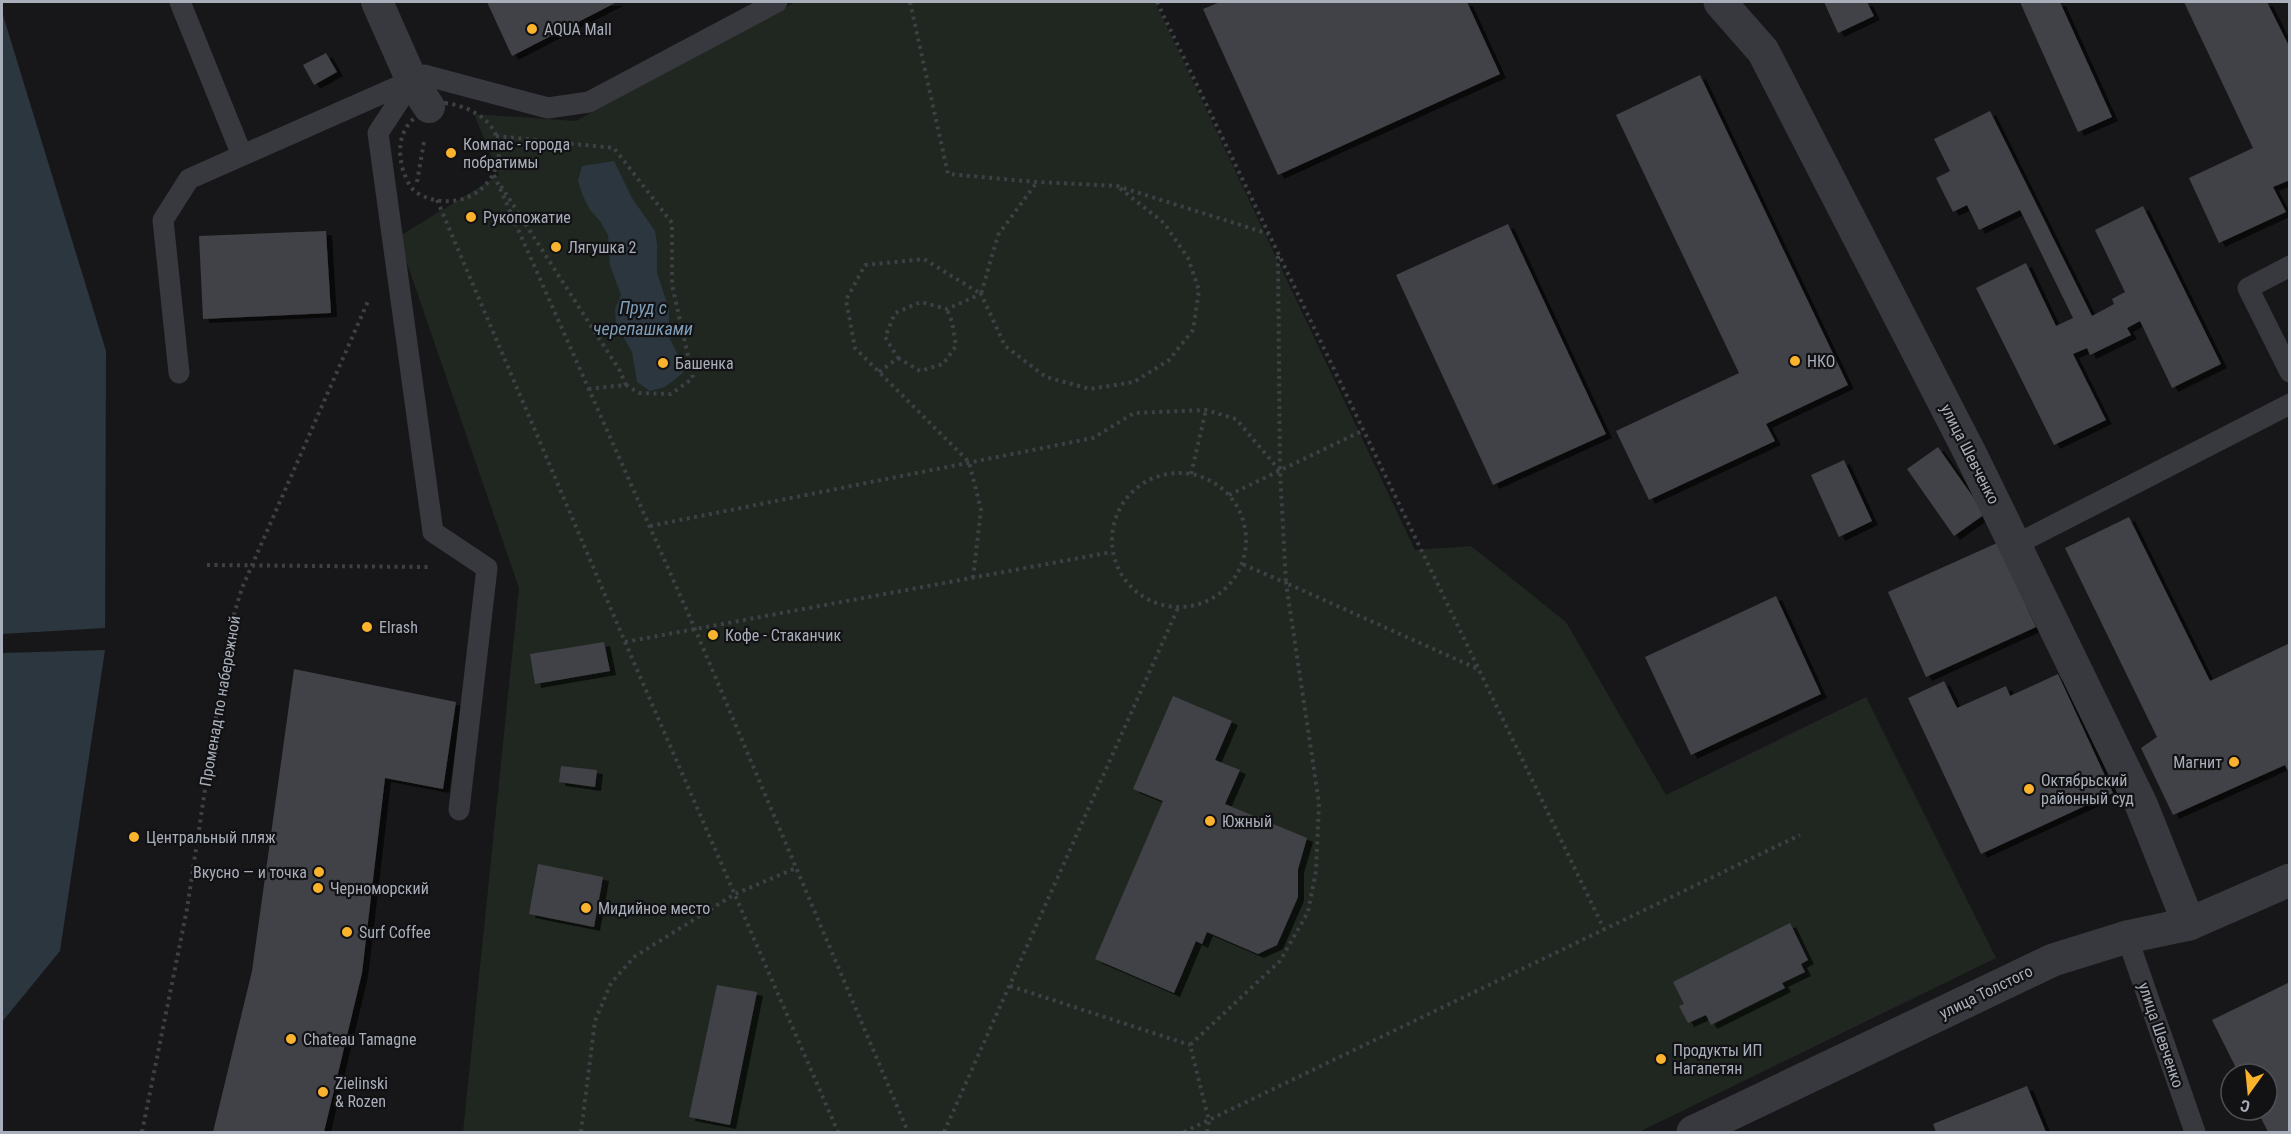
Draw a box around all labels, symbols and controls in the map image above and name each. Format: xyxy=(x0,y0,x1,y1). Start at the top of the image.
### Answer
place label: AQUA Mall xyxy=(544,20,612,39)
marker: AQUA Mall xyxy=(525,22,539,36)
place label: Компас - города побратимы xyxy=(463,135,570,172)
marker: Компас - города побратимы xyxy=(444,146,458,160)
place label: Рукопожатие xyxy=(483,208,571,227)
marker: Рукопожатие xyxy=(464,210,478,224)
place label: Лягушка 2 xyxy=(568,238,636,257)
marker: Лягушка 2 xyxy=(549,240,563,254)
water label: Пруд с черепашками xyxy=(593,297,693,339)
place label: НКО xyxy=(1807,352,1835,371)
place label: Башенка xyxy=(675,354,734,373)
marker: НКО xyxy=(1788,354,1802,368)
marker: Башенка xyxy=(656,356,670,370)
street label: улица Шевченко xyxy=(1937,401,2003,507)
street label: Променад по набережной xyxy=(196,614,244,788)
place label: Elrash xyxy=(379,618,418,637)
marker: Elrash xyxy=(360,620,374,634)
place label: Кофе - Стаканчик xyxy=(725,626,841,645)
marker: Кофе - Стаканчик xyxy=(706,628,720,642)
place label: Магнит xyxy=(2173,753,2222,772)
marker: Магнит xyxy=(2227,755,2241,769)
place label: Октябрьский районный суд xyxy=(2041,771,2134,808)
marker: Октябрьский районный суд xyxy=(2022,782,2036,796)
place label: Южный xyxy=(1222,812,1272,831)
marker: Южный xyxy=(1203,814,1217,828)
place label: Центральный пляж xyxy=(146,828,276,847)
marker: Центральный пляж xyxy=(127,830,141,844)
place label: Вкусно — и точка xyxy=(193,863,307,882)
marker: Вкусно — и точка xyxy=(312,865,326,879)
place label: Черноморский xyxy=(330,879,429,898)
marker: Черноморский xyxy=(311,881,325,895)
place label: Мидийное место xyxy=(598,899,710,918)
marker: Мидийное место xyxy=(579,901,593,915)
place label: Surf Coffee xyxy=(359,923,431,942)
marker: Surf Coffee xyxy=(340,925,354,939)
street label: улица Толстого xyxy=(1936,961,2036,1023)
street label: улица Шевченко xyxy=(2134,980,2188,1090)
place label: Chateau Tamagne xyxy=(303,1030,416,1049)
marker: Chateau Tamagne xyxy=(284,1032,298,1046)
place label: Продукты ИП Нагапетян xyxy=(1673,1041,1762,1078)
marker: Продукты ИП Нагапетян xyxy=(1654,1052,1668,1066)
north arrow xyxy=(2219,1062,2279,1122)
place label: Zielinski & Rozen xyxy=(335,1074,388,1111)
marker: Zielinski & Rozen xyxy=(316,1085,330,1099)
text: С xyxy=(2238,1096,2252,1116)

